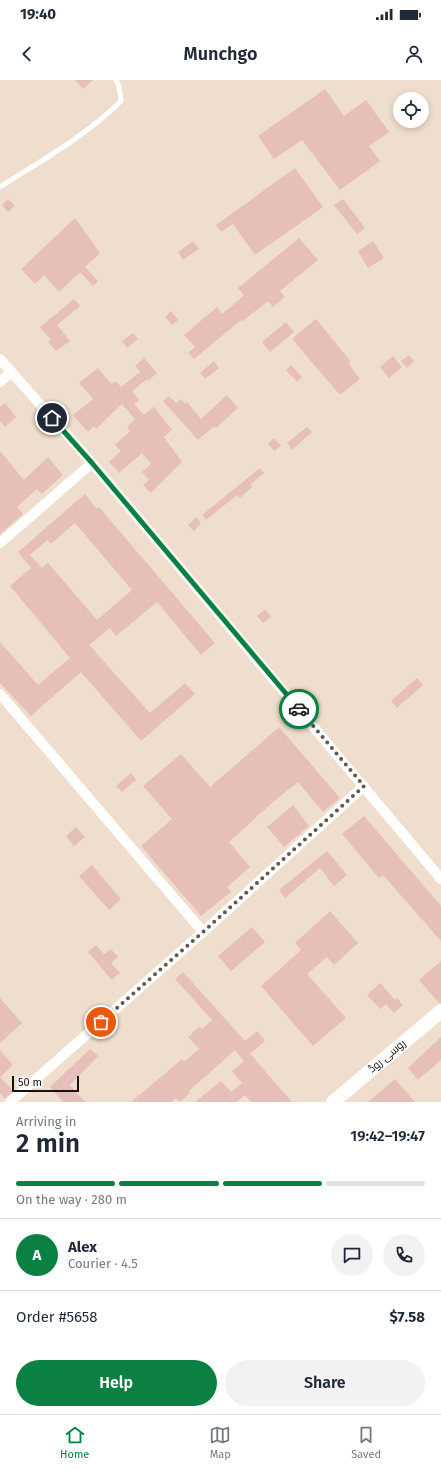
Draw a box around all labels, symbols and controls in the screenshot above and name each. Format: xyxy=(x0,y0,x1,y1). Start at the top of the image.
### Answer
text: 19:40 xyxy=(20,5,56,23)
icon: back xyxy=(16,43,38,65)
text: Munchgo xyxy=(184,43,257,65)
icon: person xyxy=(403,43,425,65)
map controls xyxy=(393,92,429,128)
button: locate xyxy=(393,92,429,128)
pin xyxy=(35,401,69,435)
icon: home xyxy=(41,407,63,429)
courier xyxy=(279,689,319,729)
icon: car xyxy=(288,698,310,720)
pin xyxy=(84,1005,118,1039)
icon: bag xyxy=(90,1011,112,1033)
street label: روسی روڈ xyxy=(366,1037,408,1075)
scale bar xyxy=(12,1074,79,1093)
text: 50 m xyxy=(18,1076,42,1089)
text: Arriving in xyxy=(16,1114,76,1129)
text: 19:42–19:47 xyxy=(350,1127,425,1145)
text: 2 min xyxy=(16,1128,80,1159)
text: On the way · 280 m xyxy=(16,1192,127,1207)
button: chat xyxy=(331,1234,373,1276)
button: phone xyxy=(383,1234,425,1276)
text: Alex xyxy=(68,1238,97,1256)
text: A xyxy=(33,1246,41,1264)
text: Courier · 4.5 xyxy=(68,1256,138,1271)
text: Order #5658 xyxy=(16,1308,98,1326)
text: $7.58 xyxy=(390,1308,425,1326)
button: Help xyxy=(16,1360,217,1406)
button: Share xyxy=(225,1360,425,1406)
tab: Home xyxy=(60,1424,89,1461)
tab: Map xyxy=(209,1424,231,1461)
tab: Saved xyxy=(351,1424,381,1461)

